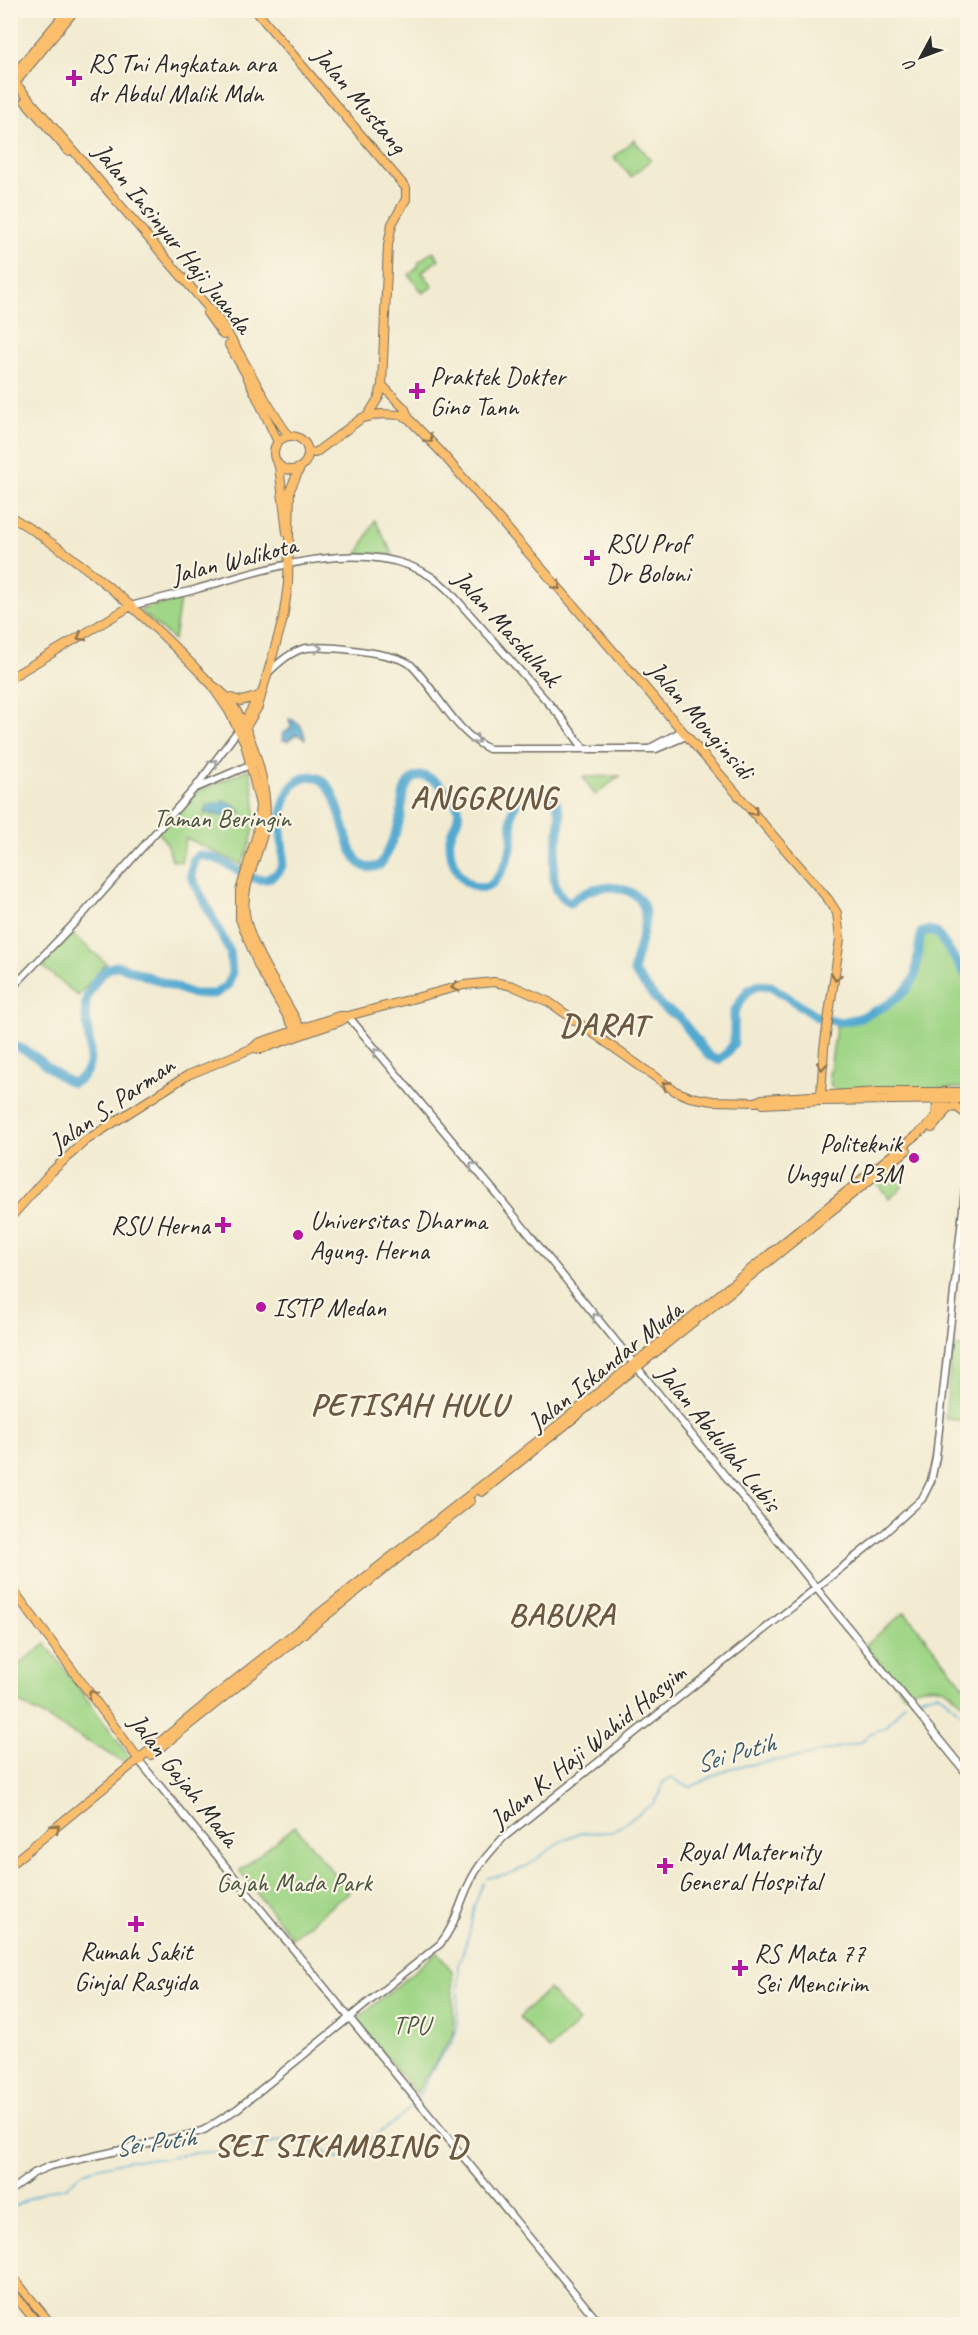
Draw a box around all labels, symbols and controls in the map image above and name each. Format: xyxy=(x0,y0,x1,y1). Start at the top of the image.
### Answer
north arrow xyxy=(891,27,951,87)
street label: Jalan Mustang xyxy=(304,38,416,162)
place label: RS Tni Angkatan ara dr Abdul Malik Mdn xyxy=(88,47,278,110)
text: U xyxy=(898,54,921,76)
marker: RS Tni Angkatan ara dr Abdul Malik Mdn xyxy=(65,69,83,87)
street label: Jalan Insinyur Haji Juanda xyxy=(85,134,261,342)
place label: Praktek Dokter Gino Tann xyxy=(430,360,568,423)
marker: Praktek Dokter Gino Tann xyxy=(408,382,426,400)
one-way arrow xyxy=(421,432,432,443)
place label: RSU Prof Dr Boloni xyxy=(606,527,694,590)
street label: Jalan Walikota xyxy=(166,528,303,592)
marker: RSU Prof Dr Boloni xyxy=(583,549,601,567)
street label: Jalan Masdulhak xyxy=(445,561,570,695)
one-way arrow xyxy=(550,579,561,590)
one-way arrow xyxy=(77,629,87,641)
one-way arrow xyxy=(314,641,323,654)
street label: Jalan Monginsidi xyxy=(639,652,764,788)
one-way arrow xyxy=(469,733,480,744)
one-way arrow xyxy=(207,759,218,770)
district label: ANGGRUNG xyxy=(410,777,560,818)
park label: Taman Beringin xyxy=(153,802,292,835)
one-way arrow xyxy=(747,805,758,816)
one-way arrow xyxy=(830,971,843,981)
one-way arrow xyxy=(450,980,460,993)
district label: DARAT xyxy=(560,1004,654,1045)
street label: Jalan S. Parman xyxy=(41,1048,182,1160)
one-way arrow xyxy=(373,1048,384,1059)
one-way arrow xyxy=(816,1061,829,1070)
one-way arrow xyxy=(661,1081,672,1092)
place label: Politeknik Unggul LP3M xyxy=(785,1127,904,1190)
marker: Politeknik Unggul LP3M xyxy=(907,1151,921,1165)
one-way arrow xyxy=(469,1162,480,1173)
place label: Universitas Dharma Agung. Herna xyxy=(310,1204,489,1267)
place label: RSU Herna xyxy=(111,1209,212,1242)
marker: RSU Herna xyxy=(214,1216,232,1234)
marker: Universitas Dharma Agung. Herna xyxy=(291,1228,305,1242)
place label: ISTP Medan xyxy=(273,1291,387,1324)
street label: Jalan Iskandar Muda xyxy=(519,1292,691,1440)
marker: ISTP Medan xyxy=(254,1300,268,1314)
one-way arrow xyxy=(592,1313,603,1324)
street label: Jalan Abdullah Lubis xyxy=(648,1356,790,1520)
district label: PETISAH HULU xyxy=(310,1384,513,1425)
district label: BABURA xyxy=(509,1594,617,1635)
street label: Jalan K. Haji Wahid Hasyim xyxy=(481,1656,694,1837)
one-way arrow xyxy=(88,1690,99,1701)
street label: Jalan Gajah Mada xyxy=(120,1705,248,1855)
water label: Sei Putih xyxy=(691,1725,780,1781)
one-way arrow xyxy=(49,1824,60,1835)
place label: Royal Maternity General Hospital xyxy=(678,1835,826,1898)
marker: Royal Maternity General Hospital xyxy=(656,1857,674,1875)
park label: Gajah Mada Park xyxy=(216,1866,373,1899)
marker: Rumah Sakit Ginjal Rasyida xyxy=(127,1915,145,1933)
place label: Rumah Sakit Ginjal Rasyida xyxy=(74,1935,199,1998)
place label: RS Mata 77 Sei Mencirim xyxy=(754,1937,870,2000)
marker: RS Mata 77 Sei Mencirim xyxy=(731,1959,749,1977)
park label: TPU xyxy=(393,2009,434,2042)
water label: Sei Putih xyxy=(112,2119,199,2164)
district label: SEI SIKAMBING D xyxy=(214,2125,470,2166)

